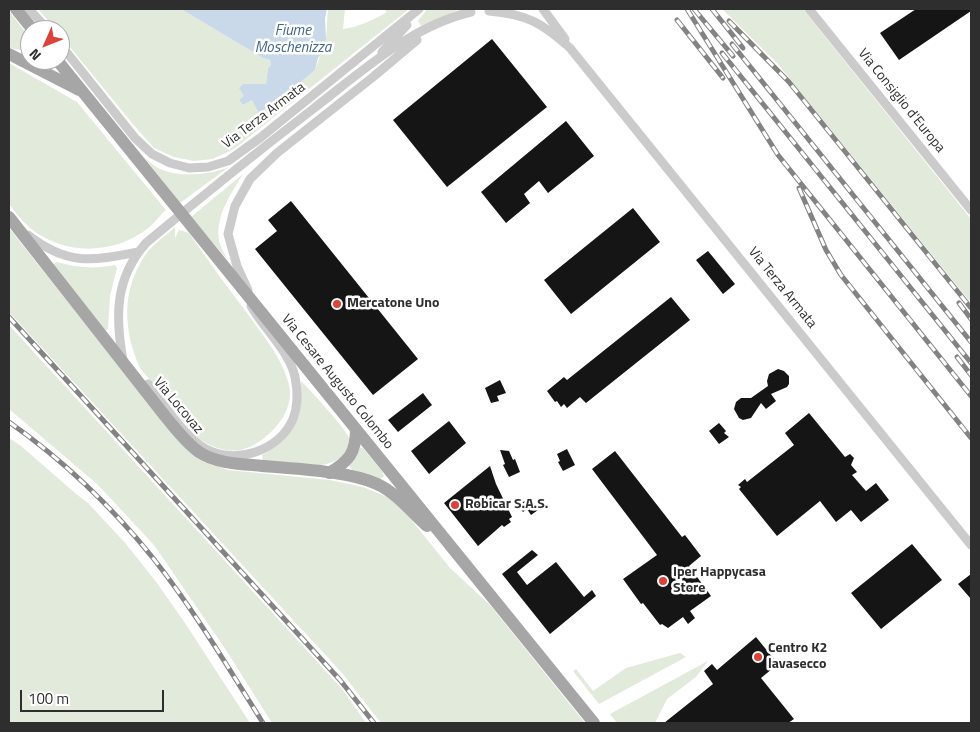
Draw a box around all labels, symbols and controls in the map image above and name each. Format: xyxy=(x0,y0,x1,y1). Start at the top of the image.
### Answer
north arrow xyxy=(20,20,70,70)
water label: Fiume Moschenizza xyxy=(255,22,331,57)
text: N xyxy=(24,44,45,66)
street label: Via Consiglio d'Europa xyxy=(854,46,948,156)
street label: Via Terza Armata xyxy=(219,79,309,153)
street label: Via Terza Armata xyxy=(744,244,820,332)
place label: Mercatone Uno xyxy=(347,296,439,312)
marker: Mercatone Uno xyxy=(331,298,343,310)
street label: Via Cesare Augusto Colombo xyxy=(277,311,397,453)
street label: Via Locovaz xyxy=(150,374,206,438)
place label: Robicar S.A.S. xyxy=(465,497,548,513)
marker: Robicar S.A.S. xyxy=(449,499,461,511)
place label: Iper Happycasa Store xyxy=(673,565,766,598)
marker: Iper Happycasa Store xyxy=(657,575,669,587)
place label: Centro K2 lavasecco xyxy=(768,641,827,674)
marker: Centro K2 lavasecco xyxy=(752,651,764,663)
scale bar xyxy=(22,680,166,712)
text: 100 m xyxy=(28,687,69,710)

